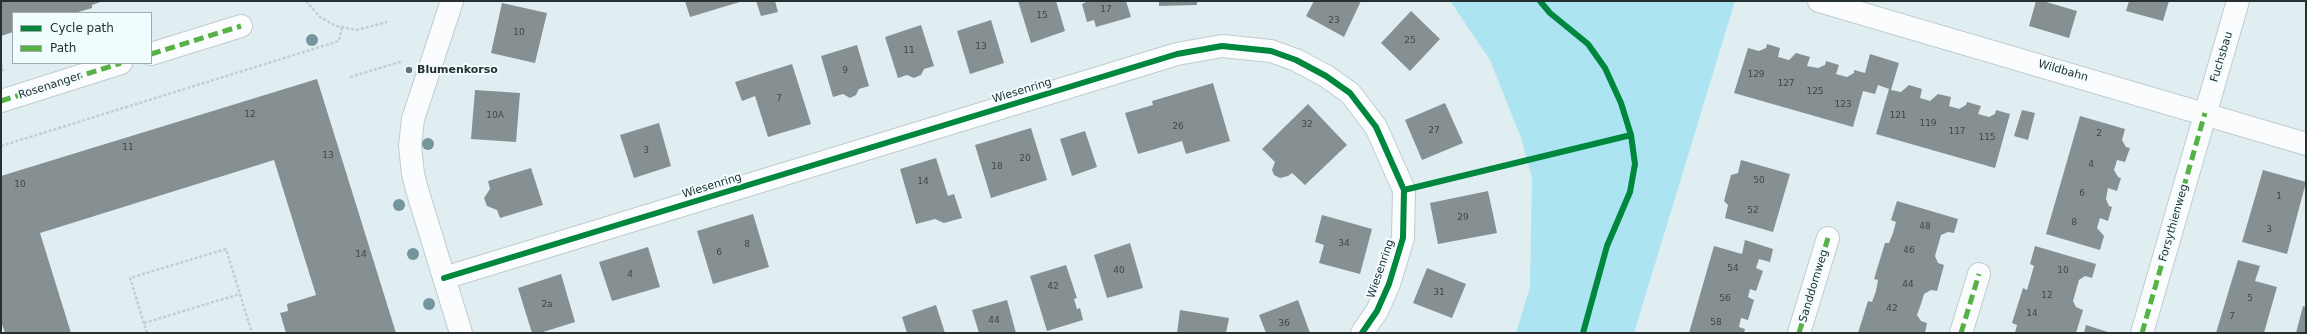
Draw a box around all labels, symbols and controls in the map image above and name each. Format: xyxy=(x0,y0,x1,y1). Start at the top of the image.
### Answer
house number: 17 xyxy=(1100,5,1112,15)
house number: 15 xyxy=(1036,11,1048,21)
legend xyxy=(12,12,152,64)
house number: 23 xyxy=(1328,16,1340,26)
text: Cycle path xyxy=(50,21,114,35)
house number: 10 xyxy=(513,28,525,38)
street label: Fuchsbau xyxy=(2208,30,2236,84)
house number: 25 xyxy=(1404,36,1416,46)
text: Path xyxy=(50,41,76,55)
house number: 13 xyxy=(975,42,987,52)
house number: 11 xyxy=(903,46,915,56)
street label: Wildbahn xyxy=(2036,58,2090,84)
place label: Blumenkorso xyxy=(417,63,498,77)
marker: Blumenkorso xyxy=(404,65,414,75)
house number: 9 xyxy=(842,66,848,76)
street label: Rosenanger xyxy=(17,70,83,102)
house number: 129 xyxy=(1747,70,1765,80)
street label: Wiesenring xyxy=(991,76,1053,106)
house number: 127 xyxy=(1777,79,1795,89)
house number: 125 xyxy=(1806,87,1824,97)
house number: 7 xyxy=(776,94,782,104)
house number: 123 xyxy=(1834,100,1852,110)
house number: 12 xyxy=(244,110,256,120)
house number: 10A xyxy=(486,111,504,121)
house number: 121 xyxy=(1889,111,1907,121)
house number: 119 xyxy=(1919,119,1937,129)
house number: 32 xyxy=(1301,120,1313,130)
house number: 26 xyxy=(1172,122,1184,132)
house number: 27 xyxy=(1428,126,1440,136)
house number: 117 xyxy=(1948,127,1966,137)
house number: 2 xyxy=(2096,129,2102,139)
house number: 115 xyxy=(1978,133,1996,143)
house number: 11 xyxy=(122,143,134,153)
house number: 3 xyxy=(643,146,649,156)
house number: 13 xyxy=(322,151,334,161)
house number: 20 xyxy=(1019,154,1031,164)
house number: 4 xyxy=(2088,160,2094,170)
house number: 18 xyxy=(991,162,1003,172)
street label: Wiesenring xyxy=(681,171,743,201)
house number: 50 xyxy=(1753,176,1765,186)
house number: 14 xyxy=(917,177,929,187)
house number: 10 xyxy=(14,180,26,190)
street label: Forsythienweg xyxy=(2157,183,2191,263)
house number: 6 xyxy=(2079,189,2085,199)
house number: 1 xyxy=(2276,192,2282,202)
house number: 52 xyxy=(1747,206,1759,216)
house number: 29 xyxy=(1457,213,1469,223)
house number: 8 xyxy=(2071,218,2077,228)
house number: 48 xyxy=(1919,222,1931,232)
house number: 3 xyxy=(2266,225,2272,235)
street label: Wiesenring xyxy=(1365,238,1397,300)
house number: 34 xyxy=(1338,239,1350,249)
house number: 8 xyxy=(744,240,750,250)
house number: 46 xyxy=(1903,246,1915,256)
house number: 6 xyxy=(716,248,722,258)
street label: Sanddornweg xyxy=(1797,248,1831,324)
house number: 14 xyxy=(355,250,367,260)
house number: 54 xyxy=(1727,264,1739,274)
house number: 40 xyxy=(1113,266,1125,276)
house number: 10 xyxy=(2057,266,2069,276)
house number: 4 xyxy=(627,270,633,280)
house number: 44 xyxy=(1902,280,1914,290)
house number: 42 xyxy=(1047,282,1059,292)
house number: 31 xyxy=(1433,288,1445,298)
house number: 12 xyxy=(2041,291,2053,301)
house number: 56 xyxy=(1719,294,1731,304)
house number: 5 xyxy=(2247,294,2253,304)
house number: 2a xyxy=(541,300,553,310)
house number: 42 xyxy=(1886,304,1898,314)
house number: 14 xyxy=(2026,309,2038,319)
house number: 7 xyxy=(2229,312,2235,322)
house number: 44 xyxy=(988,316,1000,326)
house number: 58 xyxy=(1710,318,1722,328)
house number: 36 xyxy=(1278,319,1290,329)

